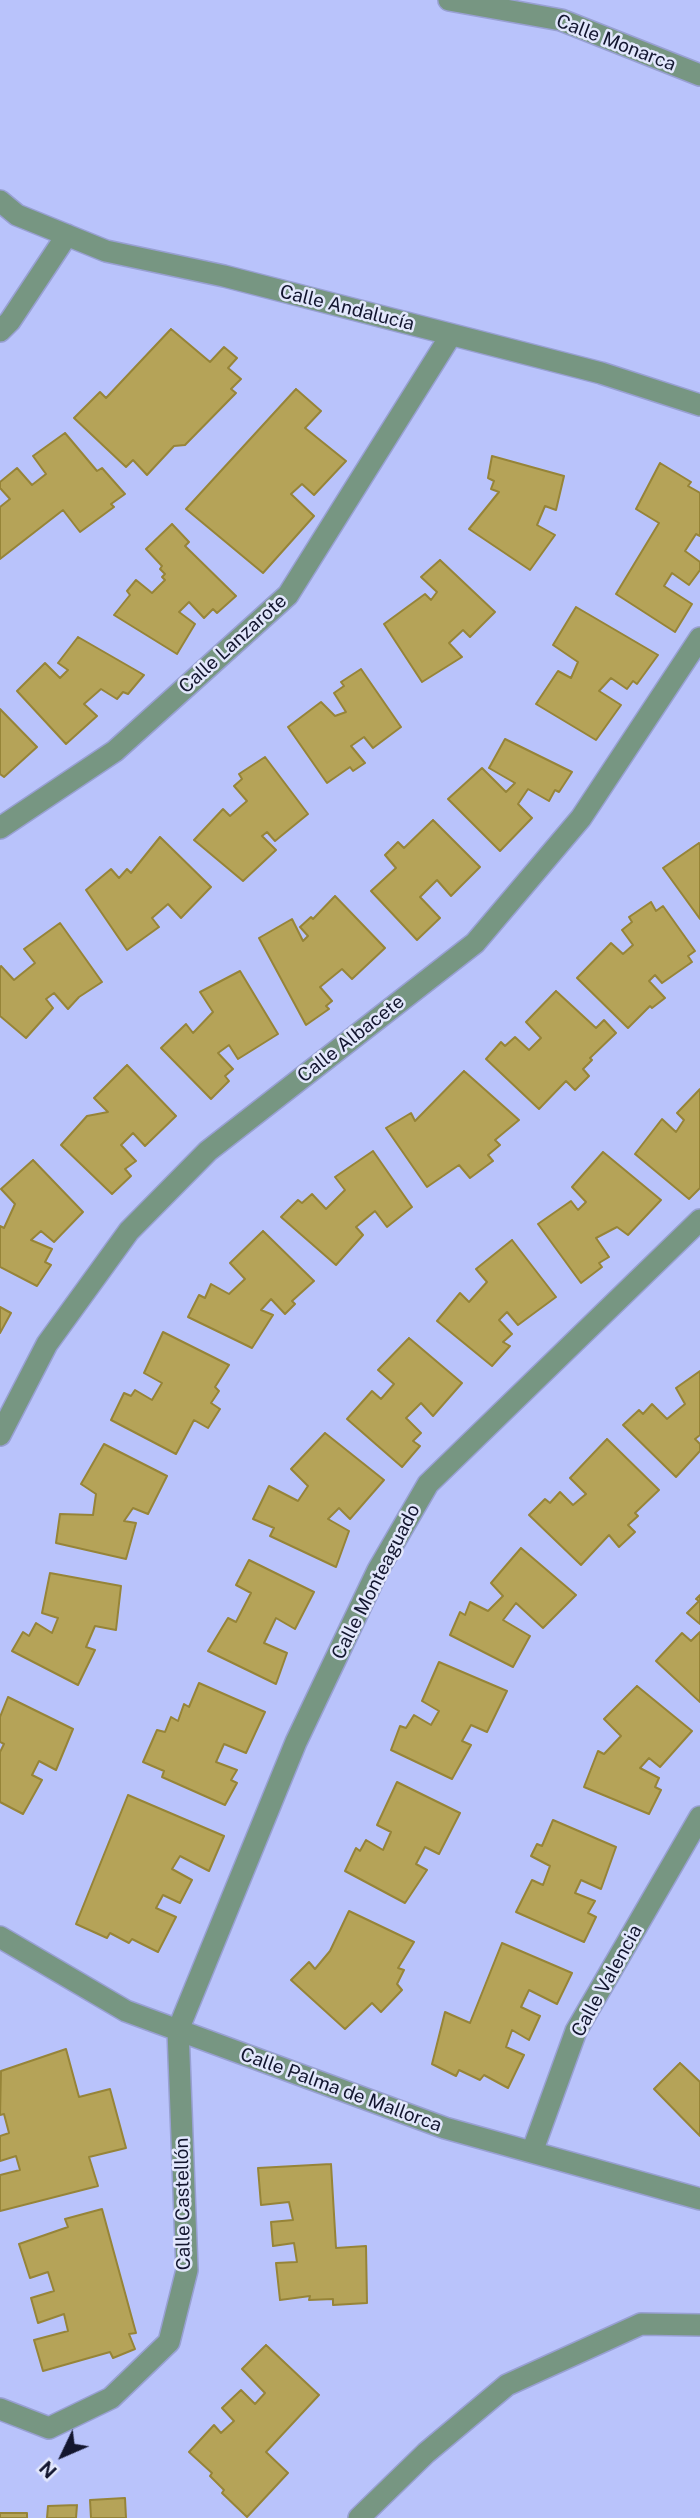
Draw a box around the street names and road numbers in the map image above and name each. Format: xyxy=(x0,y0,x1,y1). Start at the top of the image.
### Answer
street label: Calle Monarca xyxy=(553,10,679,76)
street label: Calle Andalucía xyxy=(277,280,417,336)
street label: Calle Lanzarote xyxy=(175,590,291,698)
street label: Calle Albacete xyxy=(293,990,409,1088)
street label: Calle Monteaguado xyxy=(327,1501,425,1663)
street label: Calle Valencia xyxy=(567,1921,647,2041)
street label: Calle Palma de Mallorca xyxy=(237,2043,445,2137)
street label: Calle Castellón xyxy=(170,2137,196,2271)

